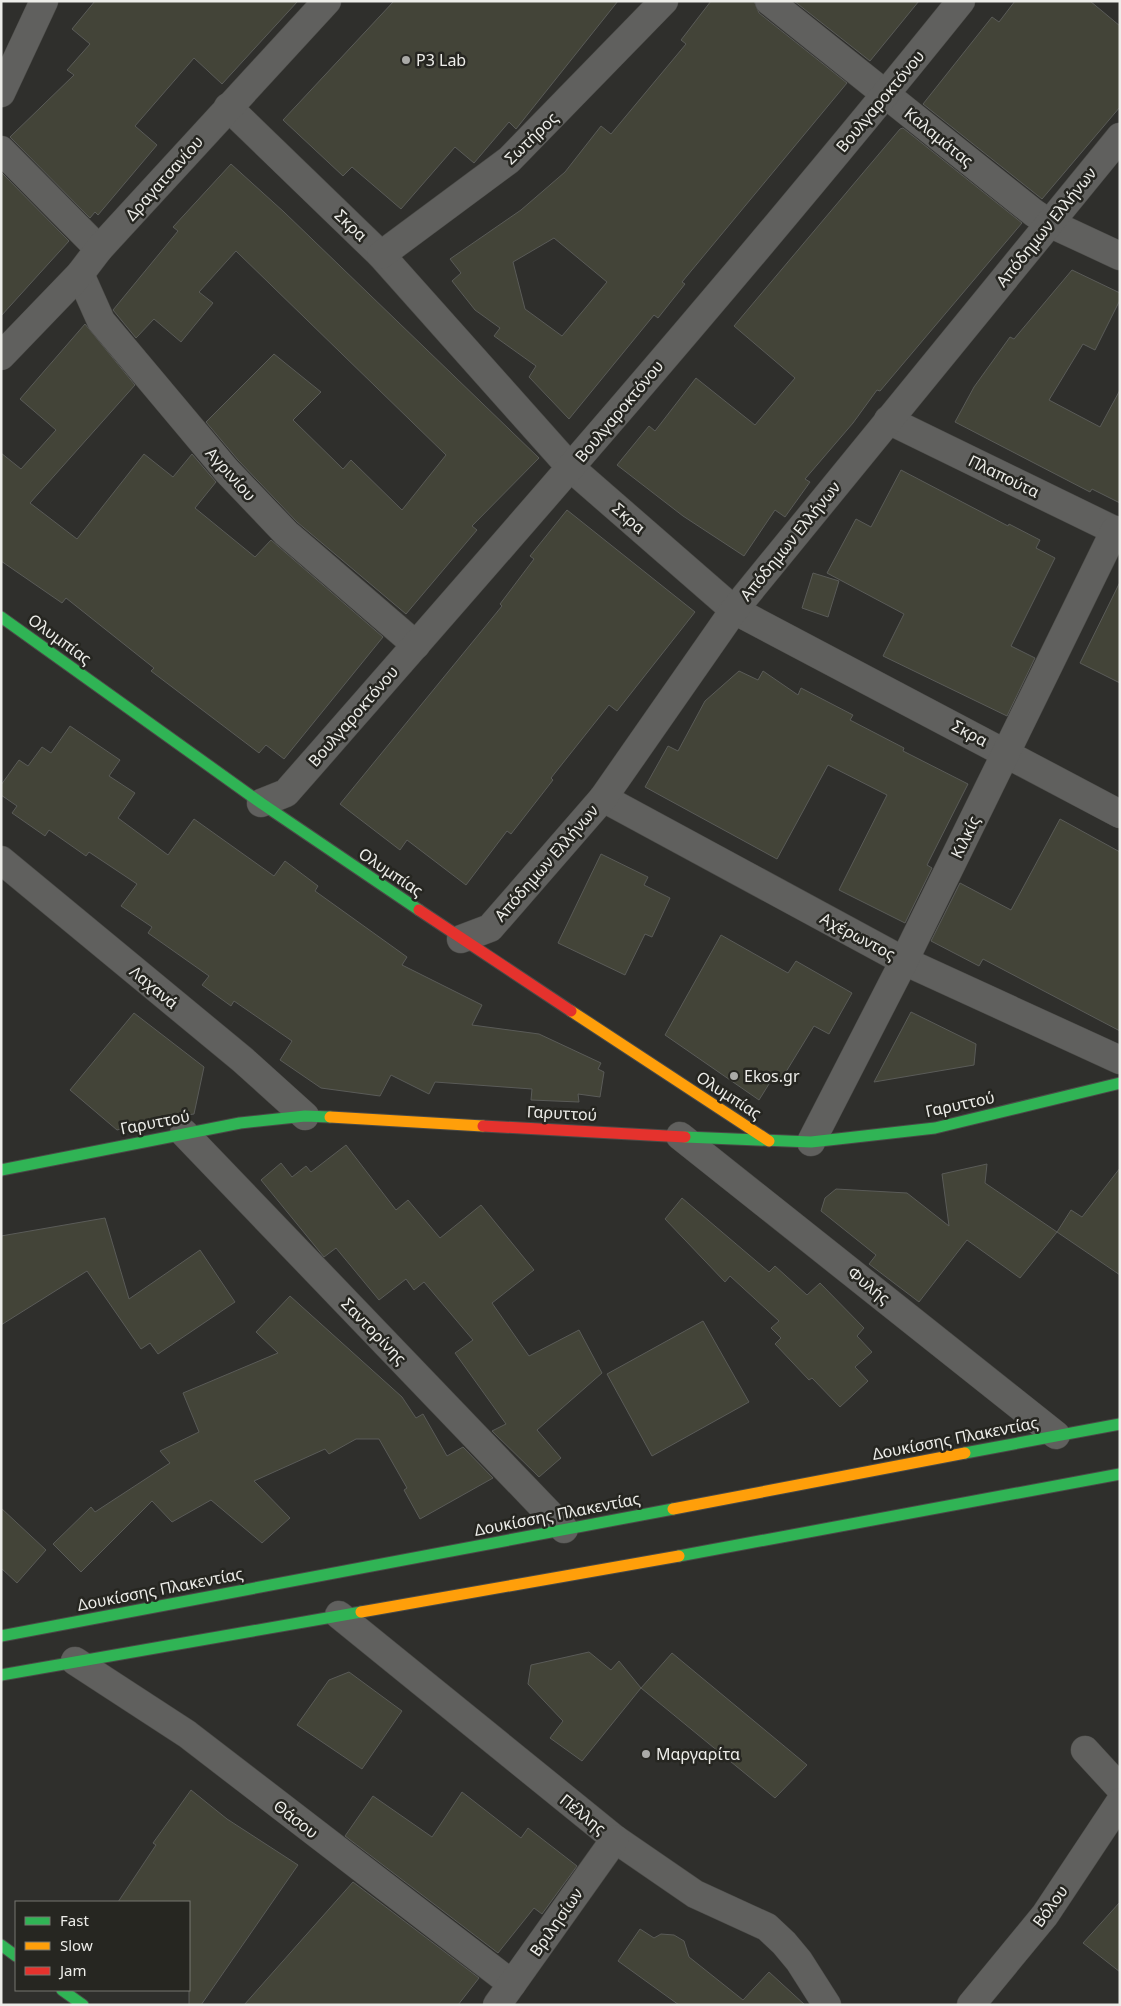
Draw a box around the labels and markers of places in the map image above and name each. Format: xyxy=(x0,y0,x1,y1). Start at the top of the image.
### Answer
place label: P3 Lab xyxy=(416,49,466,71)
marker: P3 Lab xyxy=(400,54,412,66)
place label: Ekos.gr xyxy=(744,1065,800,1087)
marker: Ekos.gr xyxy=(728,1070,740,1082)
place label: Μαργαρίτα xyxy=(656,1743,740,1765)
marker: Μαργαρίτα xyxy=(640,1748,652,1760)

